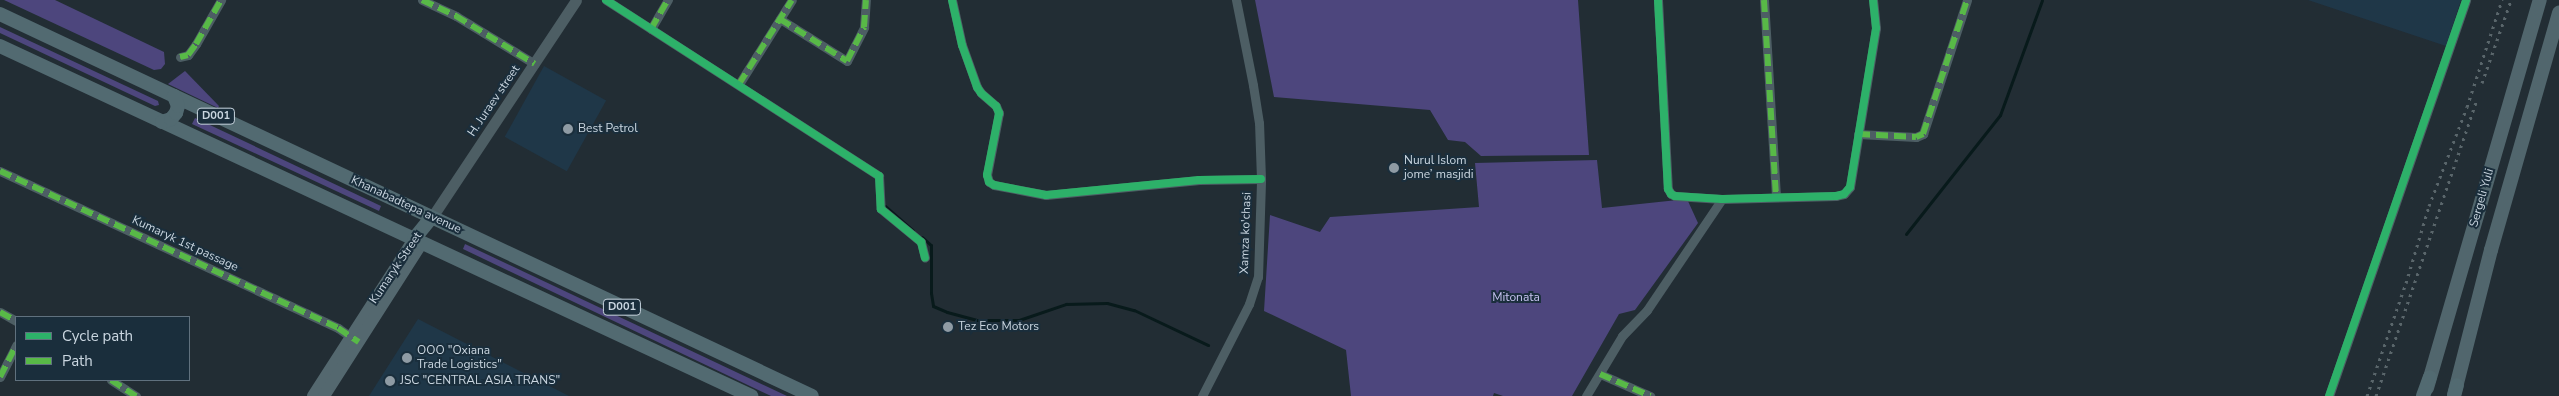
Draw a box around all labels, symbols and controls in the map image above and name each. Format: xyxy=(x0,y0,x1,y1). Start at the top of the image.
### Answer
street label: H. Juraev street xyxy=(465,63,523,139)
road number: D001 xyxy=(196,108,236,124)
place label: Best Petrol xyxy=(578,122,638,136)
marker: Best Petrol xyxy=(562,123,574,135)
place label: Nurul Islom jome’ masjidi xyxy=(1404,154,1473,182)
marker: Nurul Islom jome’ masjidi xyxy=(1388,162,1400,174)
street label: Sergeli Yuli xyxy=(2467,167,2497,229)
street label: Khanabadtepa avenue xyxy=(349,173,463,237)
street label: Xamza ko'chasi xyxy=(1237,192,1255,274)
street label: Kumaryk 1st passage xyxy=(130,213,240,275)
street label: Kumaryk Street xyxy=(367,229,425,307)
park label: Mitonata xyxy=(1492,291,1540,305)
road number: D001 xyxy=(602,298,642,316)
legend xyxy=(15,316,190,381)
place label: Tez Eco Motors xyxy=(958,320,1039,334)
marker: Tez Eco Motors xyxy=(942,321,954,333)
text: Cycle path xyxy=(62,326,133,346)
place label: ООО "Oxiana Trade Logistics" xyxy=(417,344,502,372)
text: Path xyxy=(62,351,93,371)
marker: ООО "Oxiana Trade Logistics" xyxy=(401,352,413,364)
place label: JSC "CENTRAL ASIA TRANS" xyxy=(400,374,560,388)
marker: JSC "CENTRAL ASIA TRANS" xyxy=(384,375,396,387)

